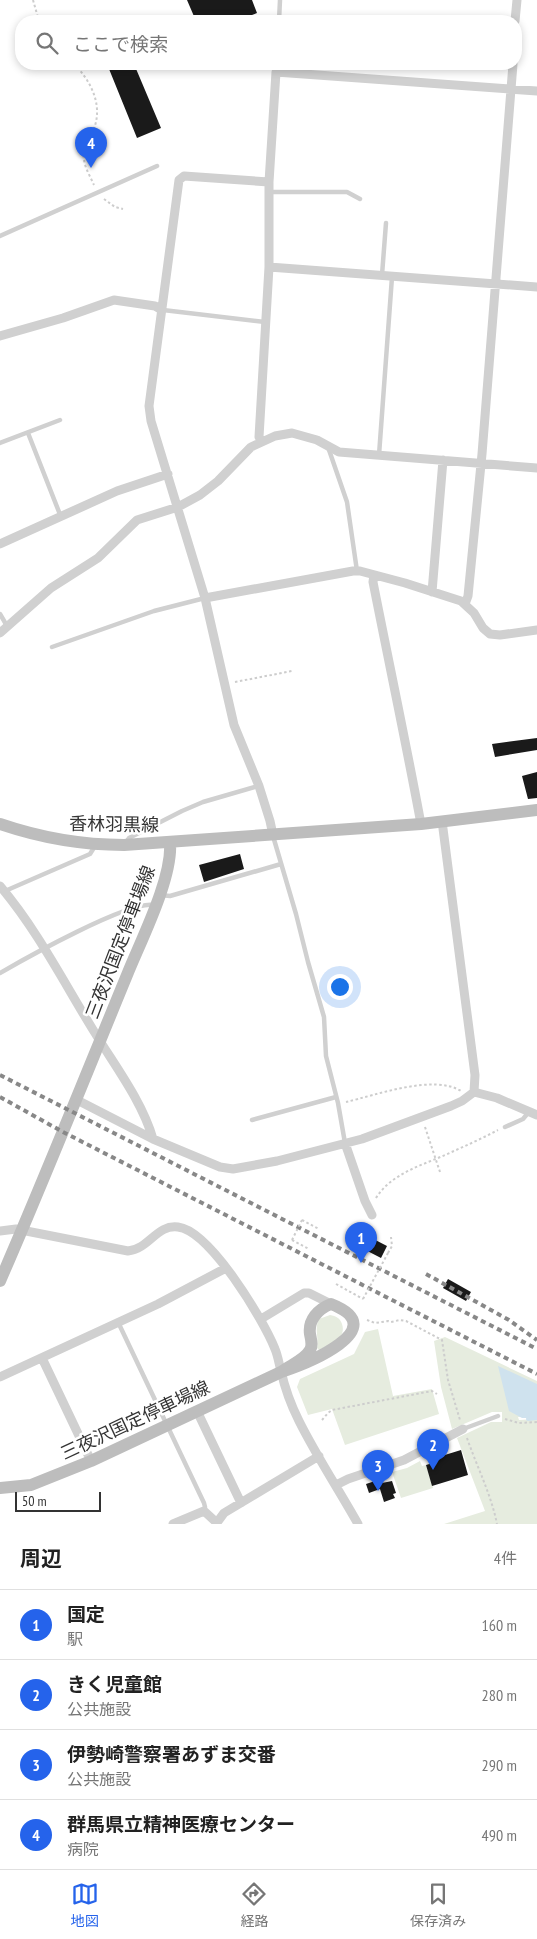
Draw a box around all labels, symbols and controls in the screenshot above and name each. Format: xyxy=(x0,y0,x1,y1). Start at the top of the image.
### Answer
search box xyxy=(15,15,522,70)
icon: search xyxy=(33,29,61,57)
text: ここで検索 xyxy=(73,32,168,56)
pin: 4 xyxy=(75,127,107,168)
street label: 香林羽黒線 xyxy=(69,812,159,836)
street label: 三夜沢国定停車場線 xyxy=(80,862,160,1022)
your location xyxy=(327,974,353,1000)
pin: 1 xyxy=(345,1222,377,1263)
street label: 三夜沢国定停車場線 xyxy=(57,1375,213,1465)
pin: 2 xyxy=(417,1429,449,1470)
pin: 3 xyxy=(362,1450,394,1491)
scale bar xyxy=(15,1489,101,1512)
text: 50 m xyxy=(22,1492,47,1510)
text: 周辺 xyxy=(20,1545,62,1572)
text: 4件 xyxy=(494,1548,517,1568)
text: 国定 xyxy=(67,1602,105,1626)
text: 1 xyxy=(32,1615,40,1635)
text: 160 m xyxy=(482,1615,517,1635)
text: 駅 xyxy=(67,1629,83,1649)
text: きく児童館 xyxy=(67,1672,162,1696)
text: 2 xyxy=(32,1685,40,1705)
text: 280 m xyxy=(482,1685,517,1705)
text: 公共施設 xyxy=(67,1699,131,1719)
text: 伊勢崎警察署あずま交番 xyxy=(67,1742,276,1766)
text: 3 xyxy=(32,1755,40,1775)
text: 290 m xyxy=(482,1755,517,1775)
text: 公共施設 xyxy=(67,1769,131,1789)
text: 群馬県立精神医療センター xyxy=(67,1812,295,1836)
text: 4 xyxy=(32,1825,40,1845)
text: 490 m xyxy=(482,1825,517,1845)
text: 病院 xyxy=(67,1839,99,1859)
tab: 地図 xyxy=(71,1880,99,1930)
tab: 経路 xyxy=(240,1880,268,1930)
tab: 保存済み xyxy=(410,1880,466,1930)

